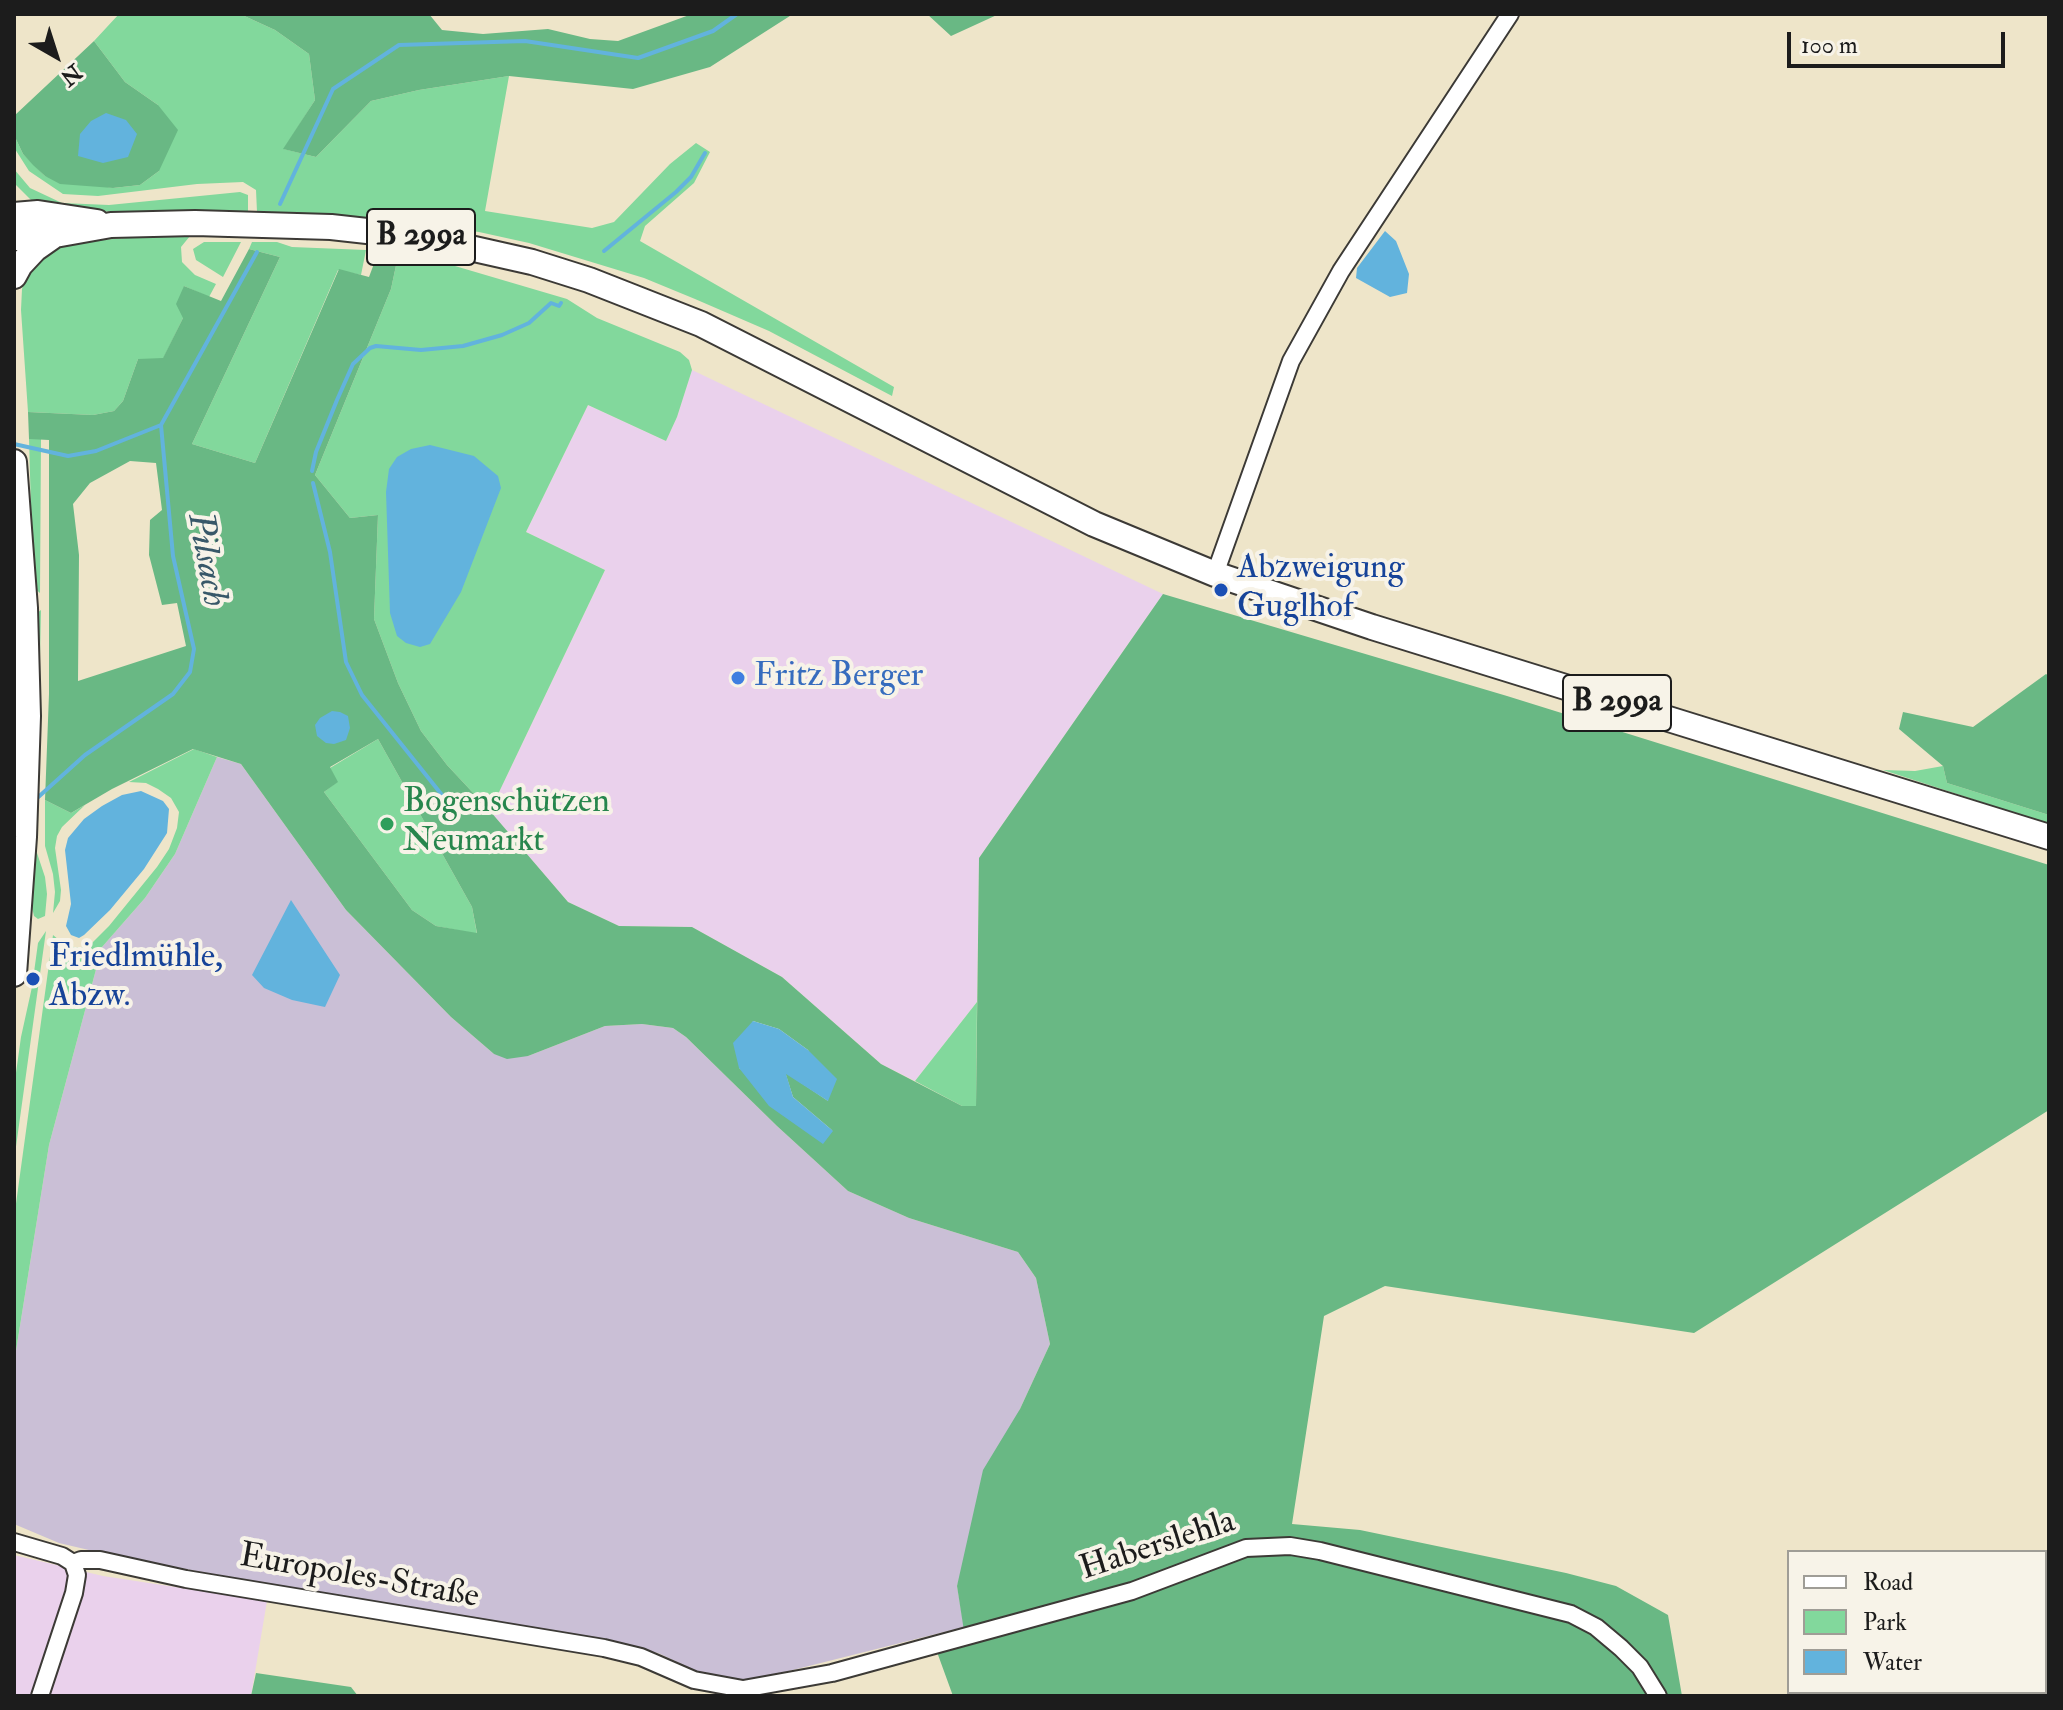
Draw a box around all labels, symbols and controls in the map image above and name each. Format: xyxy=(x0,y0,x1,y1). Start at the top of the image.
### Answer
north arrow xyxy=(16,16,96,96)
scale bar xyxy=(1791,16,2009,66)
text: 100 m xyxy=(1801,30,1858,61)
text: N xyxy=(55,58,88,92)
road number: B 299a xyxy=(367,209,475,265)
water label: Pilsach xyxy=(176,510,234,610)
place label: Abzweigung Guglhof xyxy=(1237,550,1405,630)
marker: Abzweigung Guglhof xyxy=(1212,581,1230,599)
place label: Fritz Berger xyxy=(754,658,923,698)
marker: Fritz Berger xyxy=(729,669,747,687)
road number: B 299a xyxy=(1563,675,1671,731)
place label: Bogenschützen Neumarkt xyxy=(403,784,610,864)
marker: Bogenschützen Neumarkt xyxy=(378,815,396,833)
place label: Friedlmühle, Abzw. xyxy=(49,939,223,1018)
marker: Friedlmühle, Abzw. xyxy=(24,970,42,988)
street label: Haberslehla xyxy=(1075,1503,1241,1591)
street label: Europoles-Straße xyxy=(236,1537,482,1619)
legend xyxy=(1787,1550,2047,1694)
text: Road xyxy=(1863,1567,1913,1598)
text: Park xyxy=(1863,1607,1907,1638)
text: Water xyxy=(1863,1647,1922,1678)

